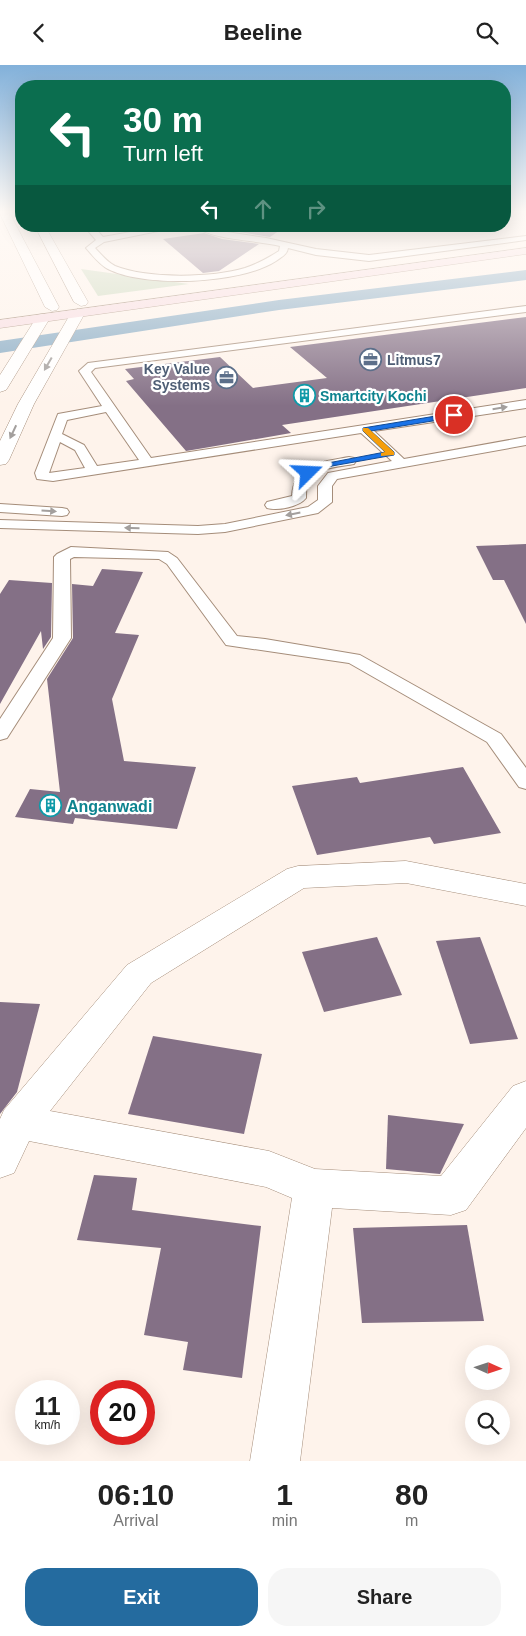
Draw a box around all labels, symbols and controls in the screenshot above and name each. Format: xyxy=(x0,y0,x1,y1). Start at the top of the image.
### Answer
icon: back xyxy=(25,19,53,47)
icon: search xyxy=(473,19,501,47)
text: Beeline xyxy=(224,20,302,45)
icon: left xyxy=(40,100,105,165)
text: 30 m xyxy=(123,100,203,139)
text: Turn left xyxy=(123,141,203,166)
icon: left xyxy=(196,195,224,223)
icon: ahead xyxy=(249,195,277,223)
icon: right xyxy=(302,195,330,223)
office icon: Litmus7 xyxy=(359,348,383,372)
place label: Litmus7 xyxy=(387,352,441,368)
one-way arrow xyxy=(44,357,53,370)
place label: Key Value Systems xyxy=(144,361,210,393)
office icon: Key Value Systems xyxy=(214,365,238,389)
building icon: Smartcity Kochi xyxy=(292,384,316,408)
place label: Smartcity Kochi xyxy=(320,388,427,404)
pin xyxy=(433,394,475,436)
icon: arrive xyxy=(440,401,468,429)
one-way arrow xyxy=(492,404,508,412)
one-way arrow xyxy=(9,425,17,439)
position arrow xyxy=(281,446,333,498)
one-way arrow xyxy=(41,508,57,516)
one-way arrow xyxy=(286,510,301,518)
one-way arrow xyxy=(124,523,140,531)
building icon: Anganwadi xyxy=(39,794,63,818)
place label: Anganwadi xyxy=(67,798,152,815)
north arrow xyxy=(465,1345,510,1390)
map controls xyxy=(465,1345,510,1445)
speed limit sign: 20 xyxy=(90,1380,155,1445)
text: 11 xyxy=(34,1392,61,1420)
button: search xyxy=(465,1400,510,1445)
text: km/h xyxy=(34,1418,61,1432)
text: 06:10 xyxy=(98,1478,174,1511)
text: 1 xyxy=(276,1478,293,1511)
text: 80 xyxy=(395,1478,428,1511)
text: Arrival xyxy=(113,1512,159,1529)
text: min xyxy=(272,1512,298,1529)
text: m xyxy=(405,1512,418,1529)
button: Exit xyxy=(25,1568,258,1626)
button: Share xyxy=(268,1568,501,1626)

